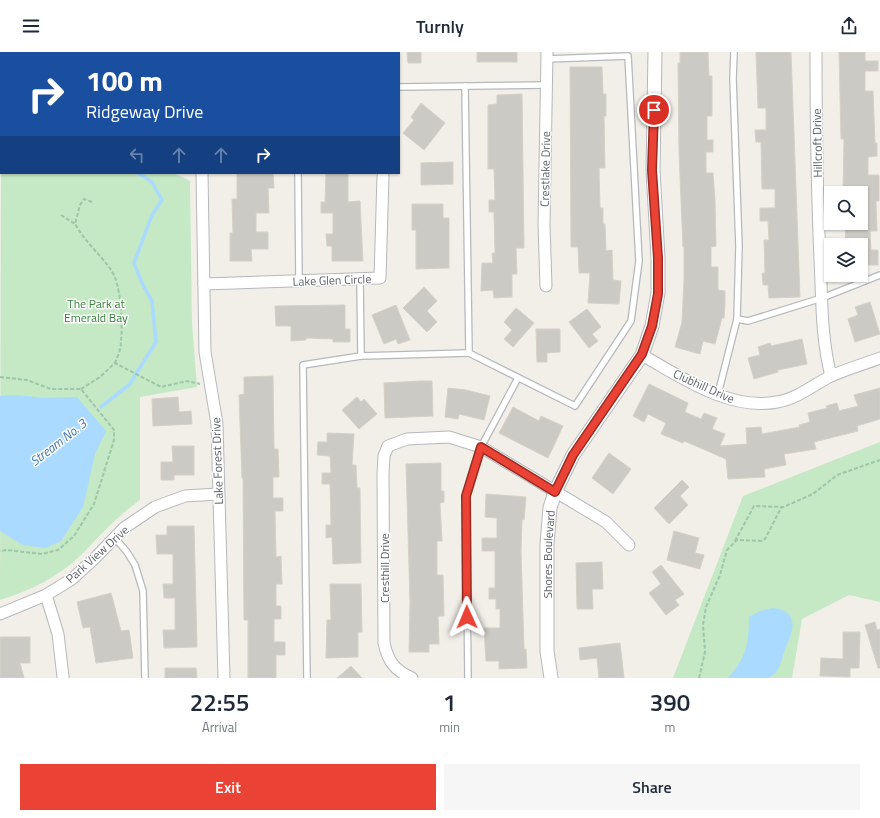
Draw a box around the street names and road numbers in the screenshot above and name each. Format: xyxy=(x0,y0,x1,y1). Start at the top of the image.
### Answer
street label: Hillcroft Drive xyxy=(807,108,827,178)
street label: Crestlake Drive xyxy=(535,131,555,207)
street label: Lake Glen Circle xyxy=(292,269,372,291)
street label: Clubhill Drive xyxy=(670,364,738,408)
street label: Lake Forest Drive xyxy=(206,417,228,505)
street label: Shores Boulevard xyxy=(537,509,559,599)
street label: Park View Drive xyxy=(61,520,133,588)
street label: Cresthill Drive xyxy=(375,533,394,603)

